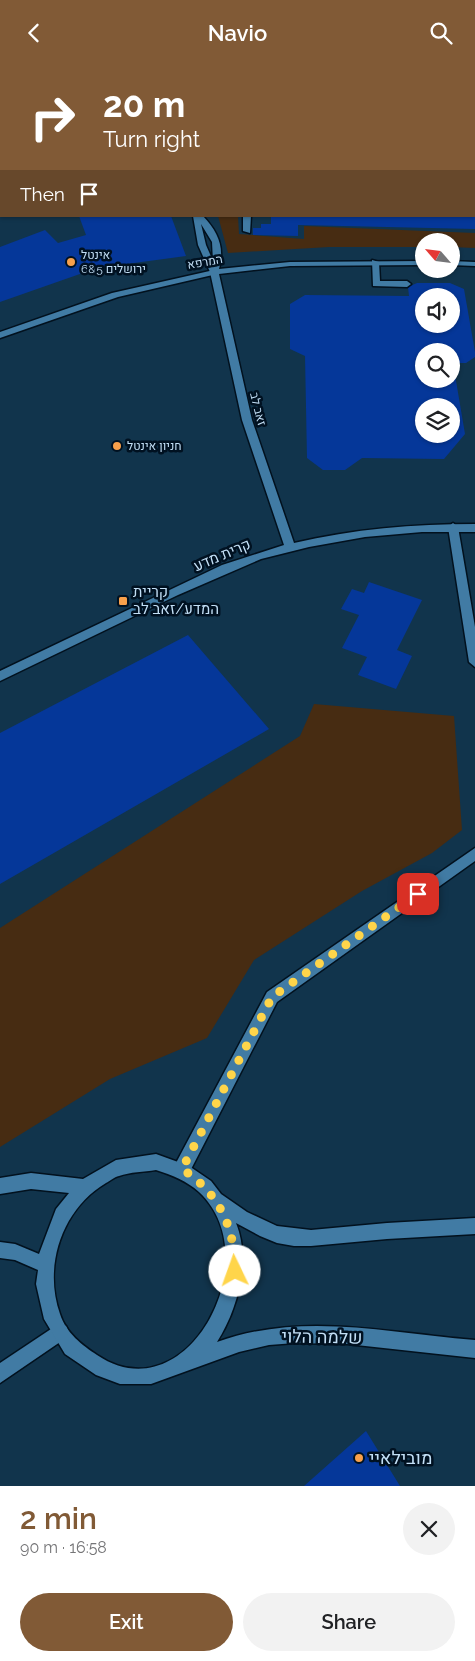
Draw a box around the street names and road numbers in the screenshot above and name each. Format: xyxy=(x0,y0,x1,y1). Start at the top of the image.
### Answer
street label: המרפא xyxy=(186,252,224,272)
street label: זאב לב xyxy=(247,391,269,427)
street label: קרית מדע xyxy=(191,535,253,575)
street label: שלמה הלוי xyxy=(281,1325,363,1348)

